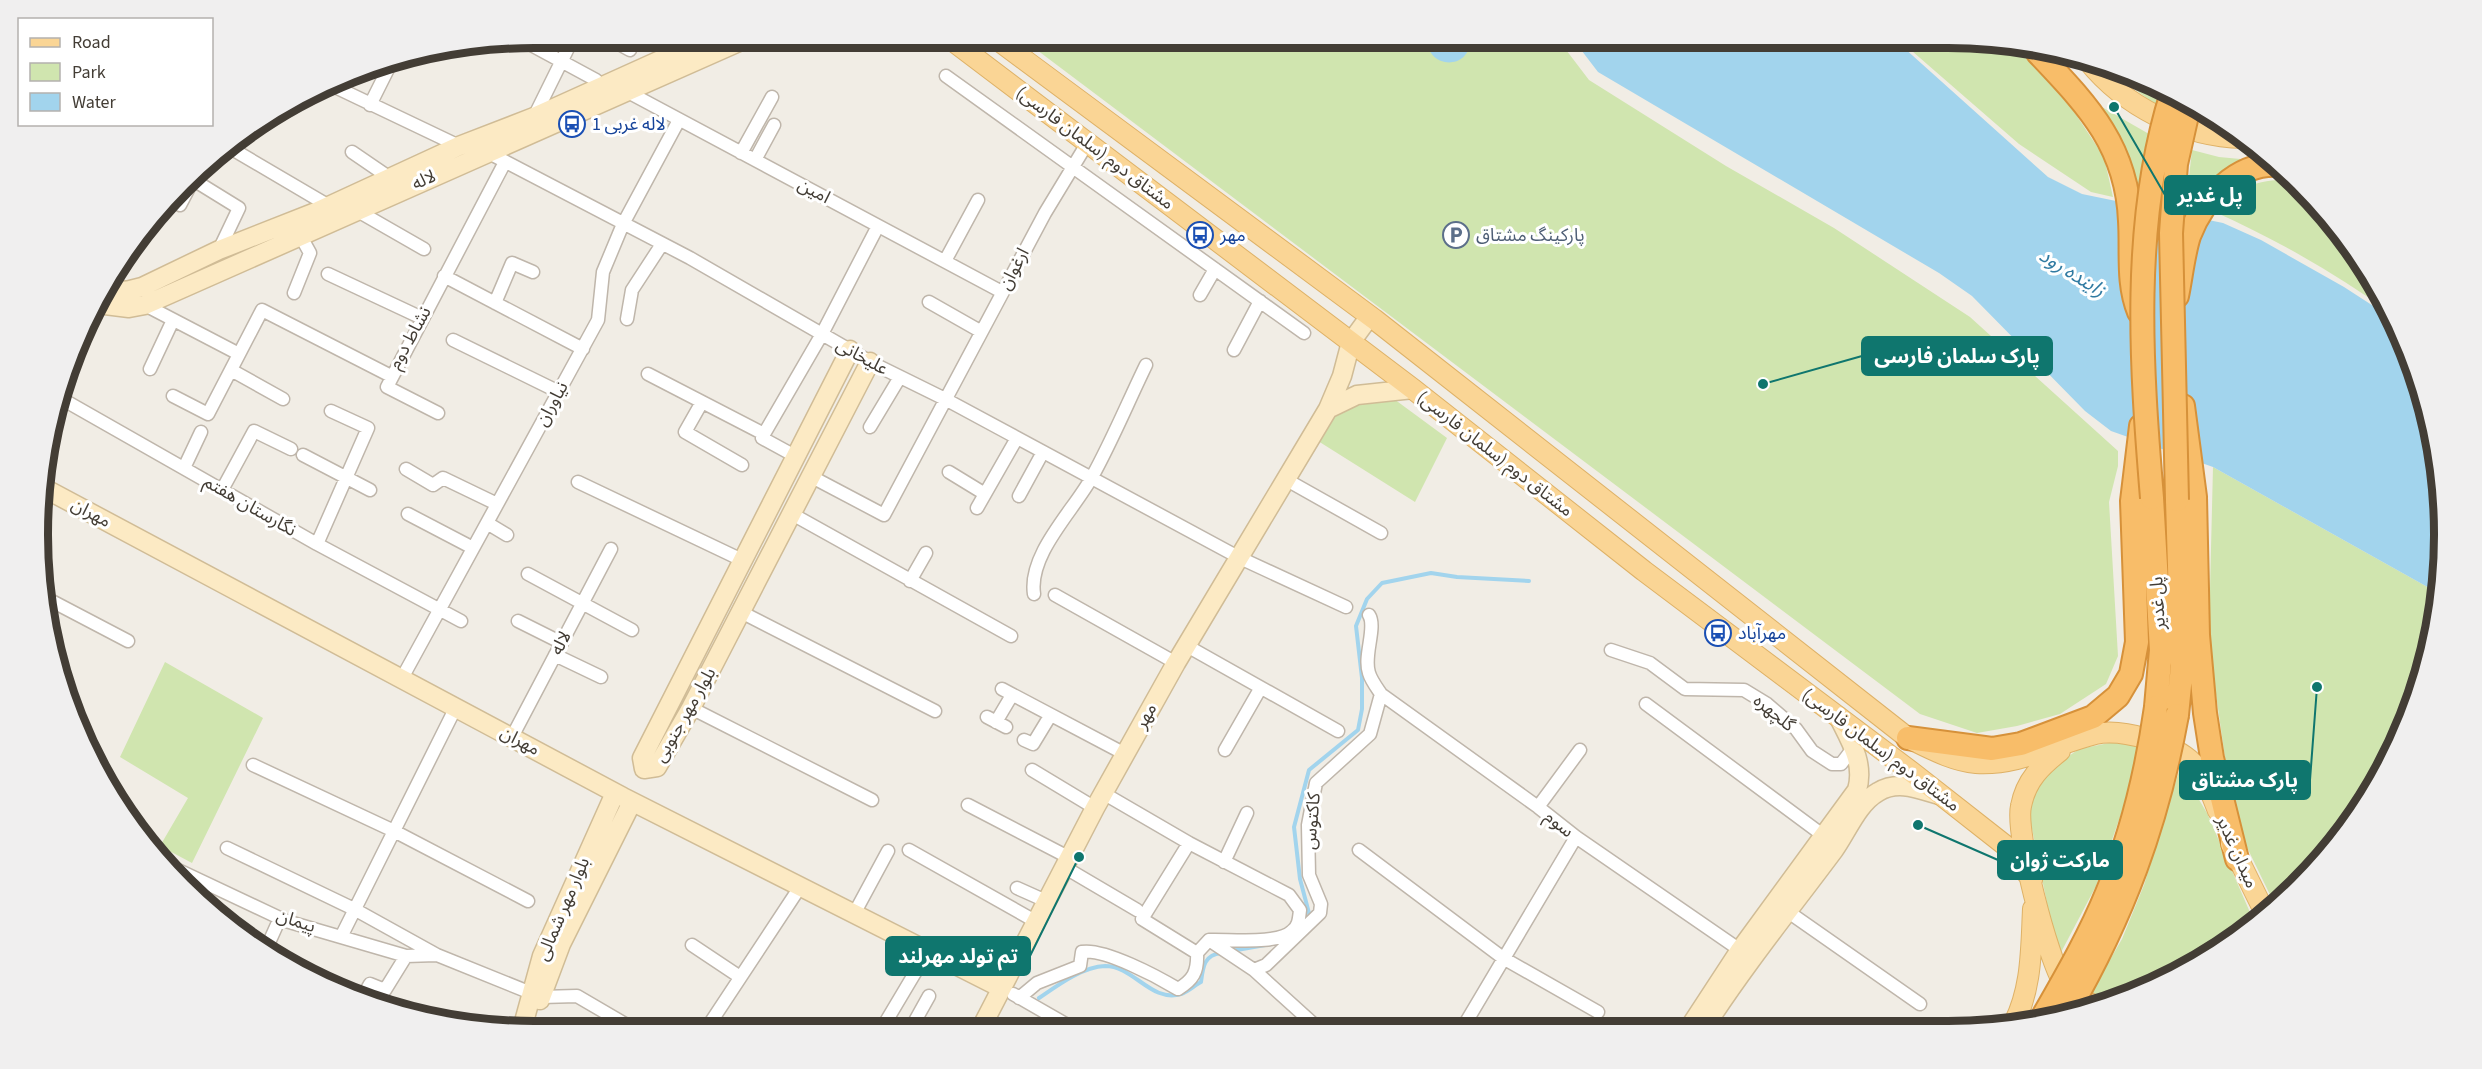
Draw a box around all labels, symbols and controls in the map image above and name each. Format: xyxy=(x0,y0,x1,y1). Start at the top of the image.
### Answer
legend xyxy=(18,18,213,126)
text: Road xyxy=(72,30,111,55)
text: Park xyxy=(72,60,106,85)
street label: مشتاق دوم (سلمان فارسی) xyxy=(1010,80,1179,217)
text: Water xyxy=(72,90,116,115)
bus stop icon: لاله غربی 1 xyxy=(557,109,587,139)
place label: لاله غربی 1 xyxy=(592,112,666,137)
street label: لاله xyxy=(408,164,440,196)
street label: امین xyxy=(793,172,835,210)
callout: پل غدیر xyxy=(2165,176,2255,214)
text: پل غدیر xyxy=(2176,182,2243,210)
bus stop icon: مهر xyxy=(1185,220,1215,250)
parking icon: پارکینگ مشتاق xyxy=(1441,220,1471,250)
place label: مهر xyxy=(1219,223,1246,248)
place label: پارکینگ مشتاق xyxy=(1476,223,1585,248)
water label: زاینده رود xyxy=(2034,242,2111,305)
street label: ارغوان xyxy=(992,243,1036,295)
street label: نشاط دوم xyxy=(382,302,438,375)
street label: علیخانی xyxy=(831,333,893,381)
callout: پارک سلمان فارسی xyxy=(1862,337,2052,375)
text: پارک سلمان فارسی xyxy=(1874,343,2040,371)
street label: نیاوران xyxy=(530,377,574,431)
street label: مشتاق دوم (سلمان فارسی) xyxy=(1411,385,1578,524)
street label: نگارستان هفتم xyxy=(199,469,301,543)
street label: مهران xyxy=(67,492,115,534)
street label: پل غدیر xyxy=(2144,576,2172,631)
bus stop icon: مهرآباد xyxy=(1703,618,1733,648)
place label: مهرآباد xyxy=(1738,621,1786,646)
street label: لاله xyxy=(544,627,578,659)
street label: بلوار مهر جنوبی xyxy=(648,663,722,767)
street label: مشتاق دوم (سلمان فارسی) xyxy=(1796,682,1965,819)
street label: گلچهره xyxy=(1748,688,1801,738)
street label: مهر xyxy=(1128,699,1163,734)
street label: مهران xyxy=(496,720,544,762)
callout: پارک مشتاق xyxy=(2180,761,2310,799)
text: پارک مشتاق xyxy=(2192,767,2298,795)
street label: کاکتوس xyxy=(1297,791,1327,851)
street label: سوم xyxy=(1538,804,1579,844)
street label: میدان غدیر xyxy=(2209,811,2264,892)
callout: مارکت ژوان xyxy=(1998,841,2122,879)
text: مارکت ژوان xyxy=(2010,847,2110,875)
street label: بلوار مهر شمالی xyxy=(530,853,596,965)
street label: پیمان xyxy=(273,903,319,939)
callout: تم تولد مهرلند xyxy=(886,937,1030,975)
text: تم تولد مهرلند xyxy=(898,943,1018,971)

